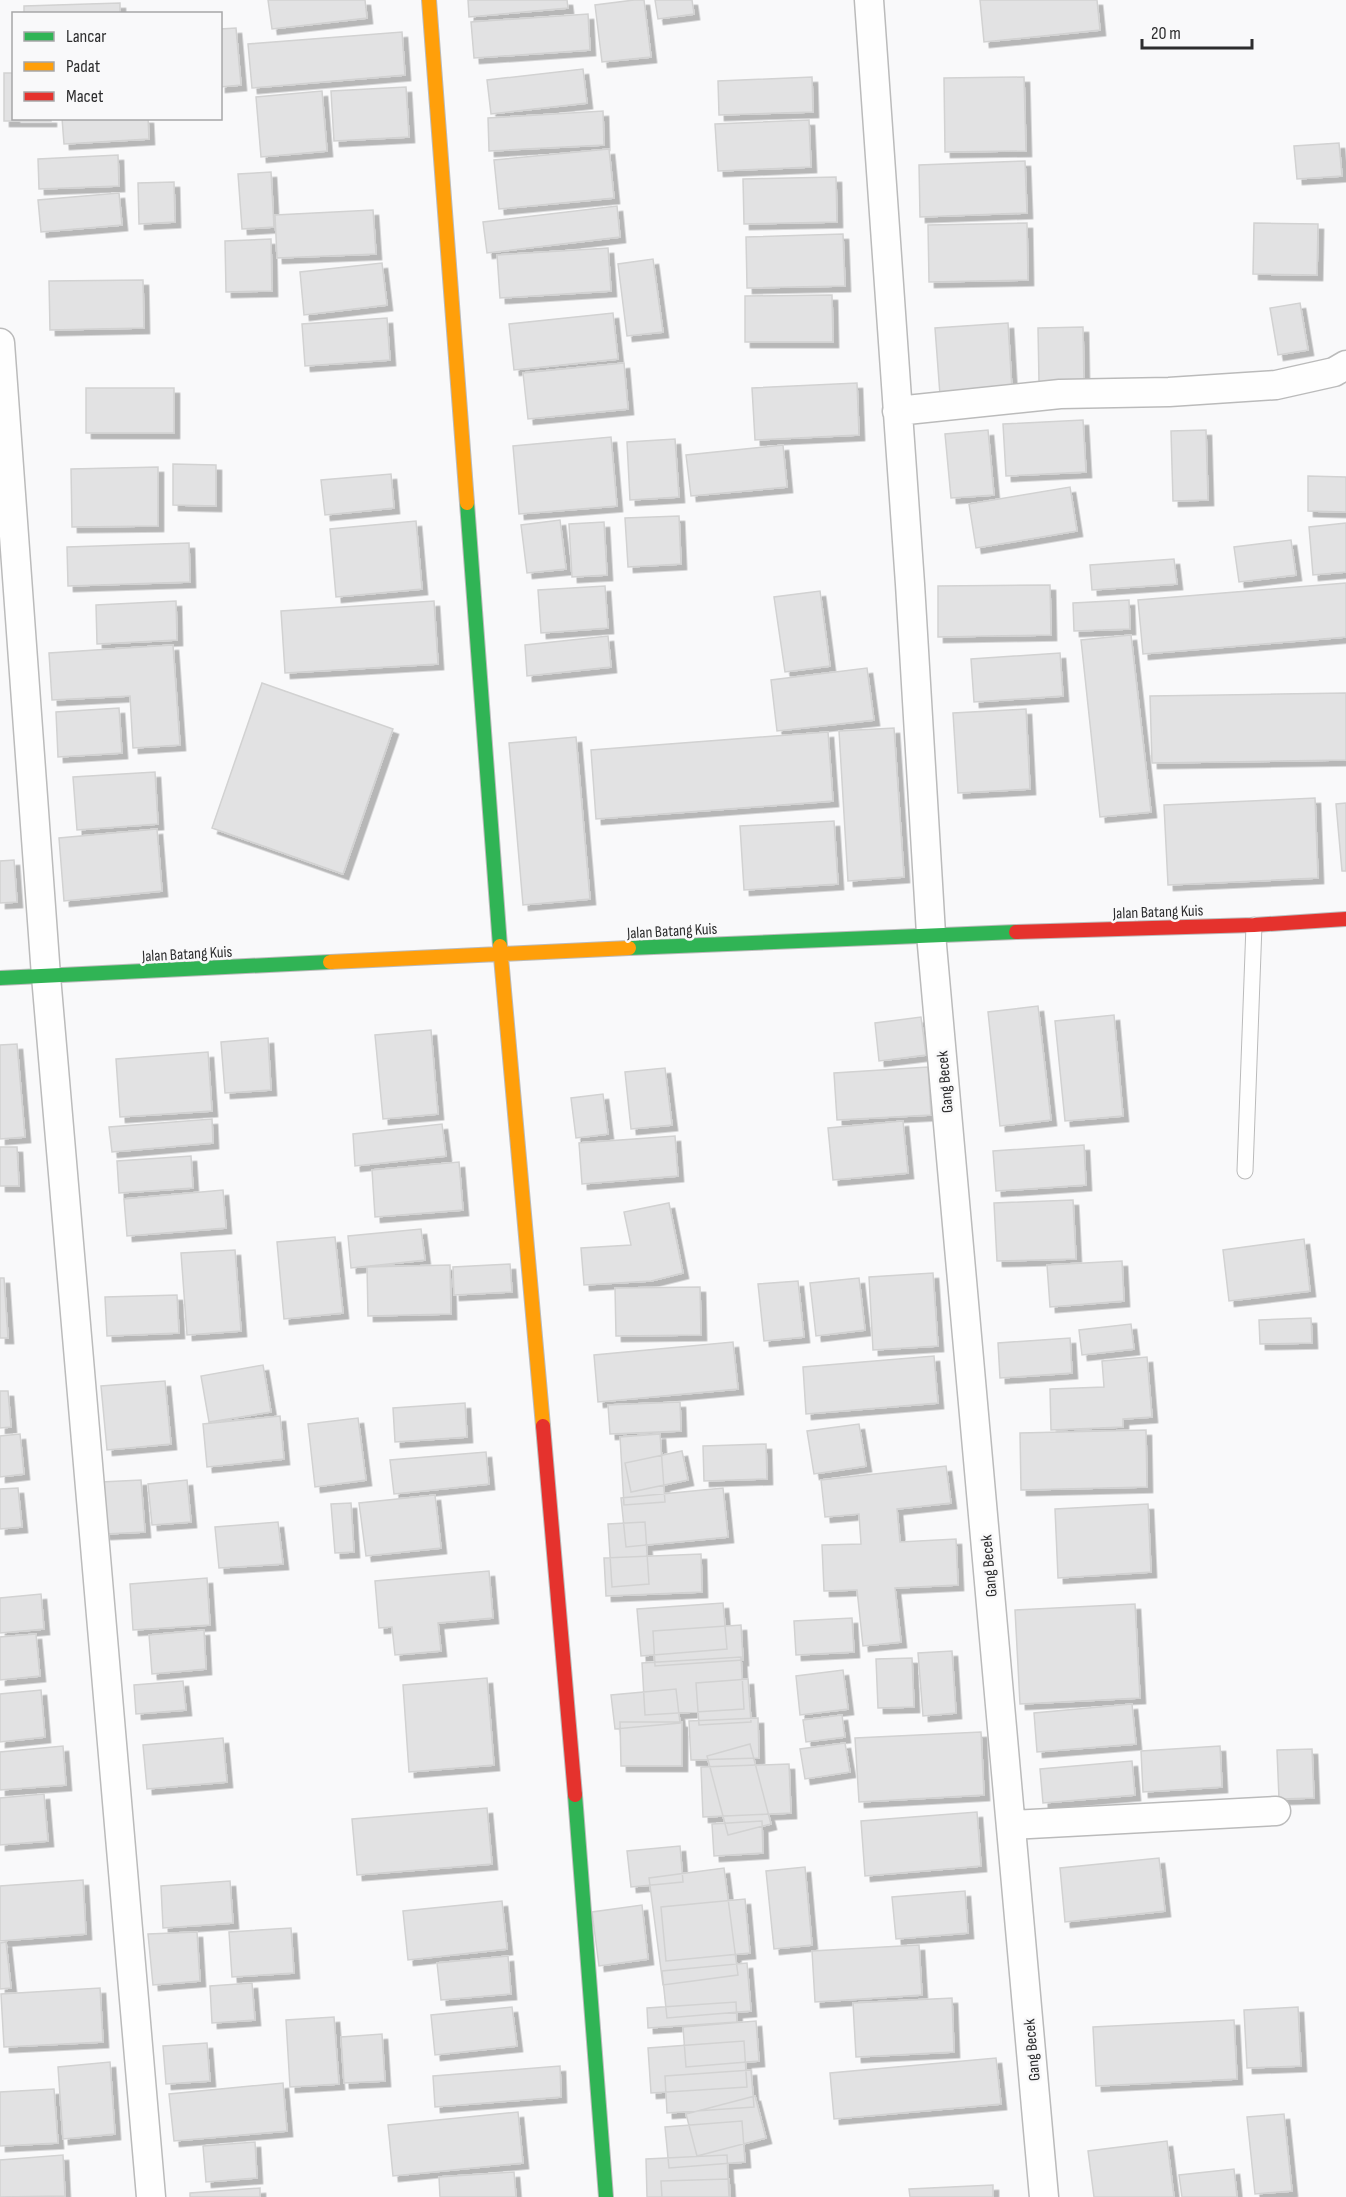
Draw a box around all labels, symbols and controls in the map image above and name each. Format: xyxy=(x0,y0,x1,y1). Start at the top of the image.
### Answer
legend xyxy=(12,12,222,120)
scale bar xyxy=(1142,12,1252,50)
text: 20 m xyxy=(1151,23,1181,44)
text: Lancar xyxy=(66,26,106,47)
text: Padat xyxy=(66,56,101,77)
text: Macet xyxy=(66,86,104,107)
street label: Jalan Batang Kuis xyxy=(1112,901,1204,924)
street label: Jalan Batang Kuis xyxy=(625,920,718,943)
street label: Jalan Batang Kuis xyxy=(140,943,233,966)
street label: Gang Becek xyxy=(933,1050,958,1114)
street label: Gang Becek xyxy=(977,1534,1002,1598)
street label: Gang Becek xyxy=(1020,2018,1045,2082)

